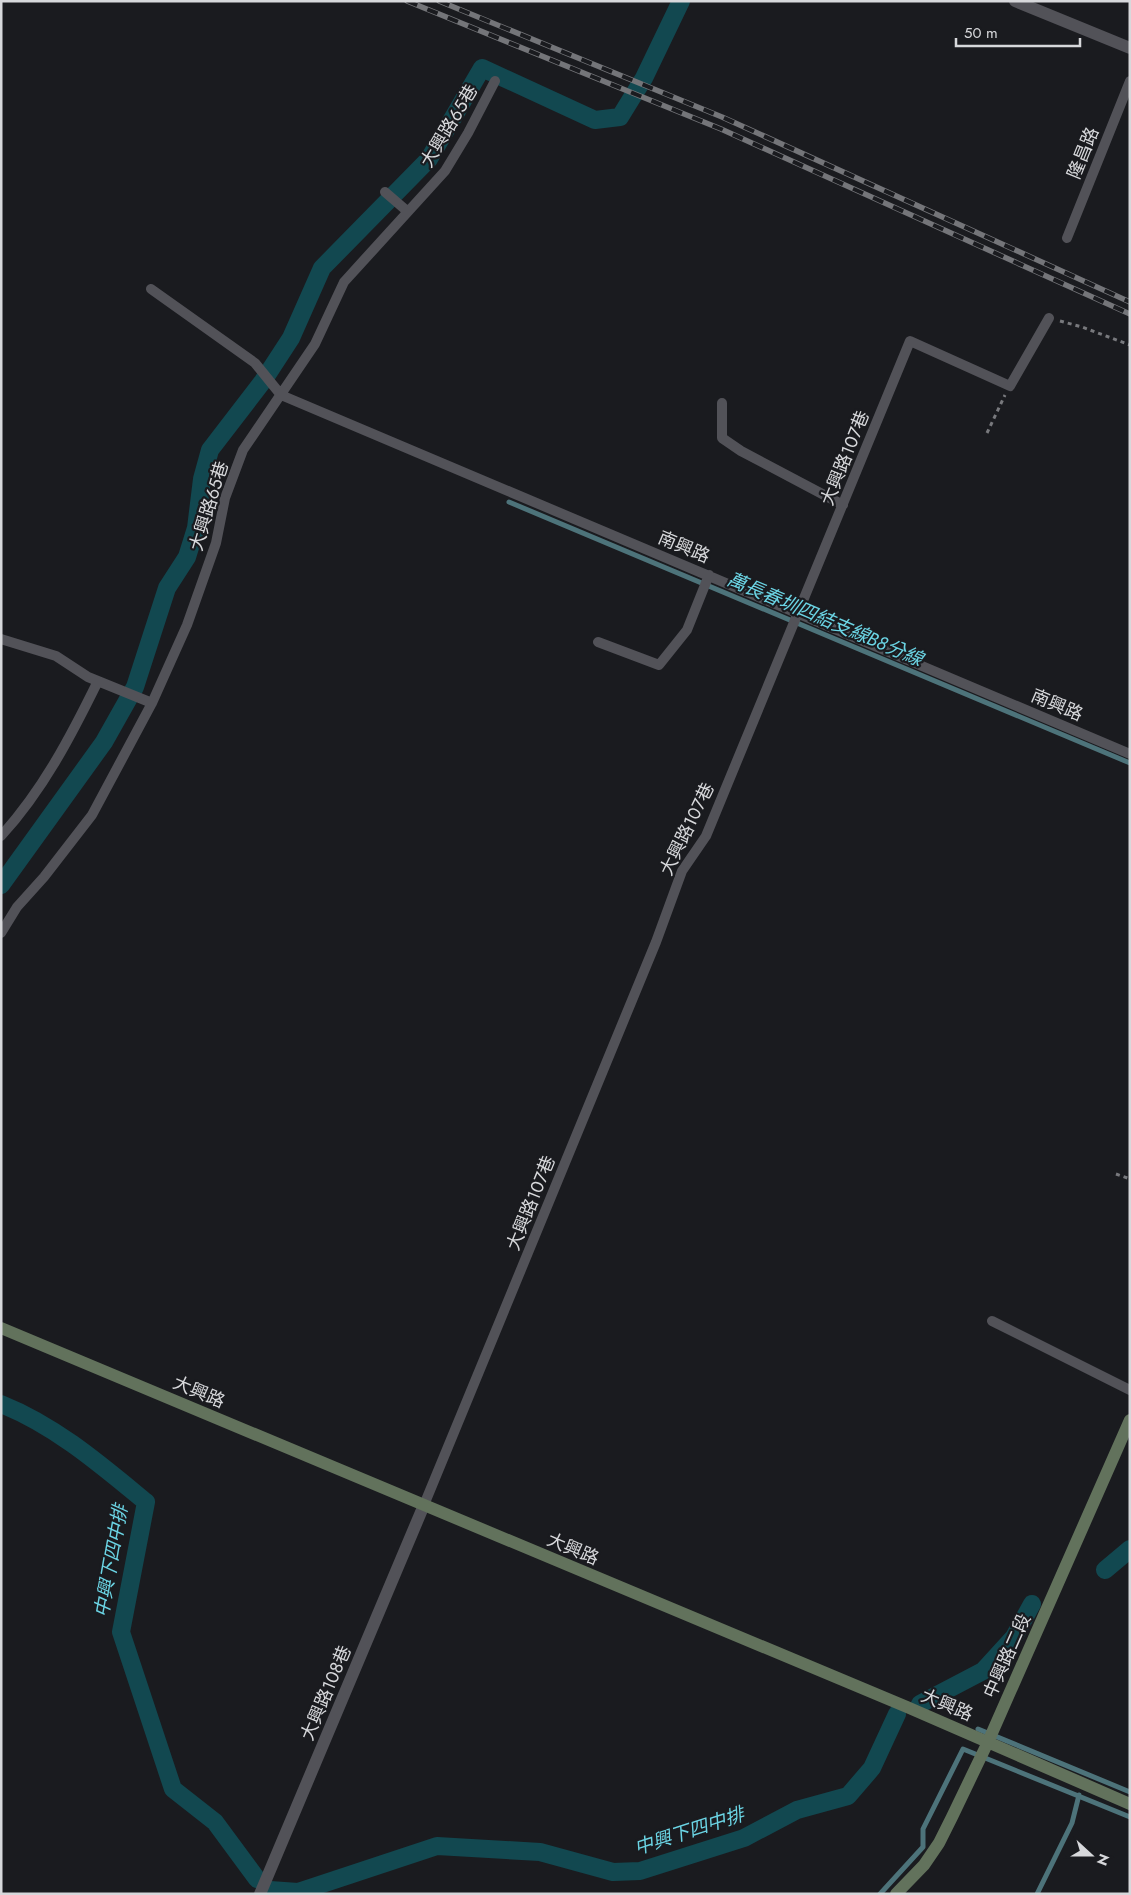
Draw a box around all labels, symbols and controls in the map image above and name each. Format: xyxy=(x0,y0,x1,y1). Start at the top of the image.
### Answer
scale bar xyxy=(956,15,1080,47)
text: 50 m xyxy=(964,22,998,44)
street label: 大興路65巷 xyxy=(414,80,484,172)
street label: 隆昌路 xyxy=(1061,123,1105,183)
street label: 大興路107巷 xyxy=(814,407,876,509)
street label: 大興路65巷 xyxy=(183,458,235,554)
street label: 南興路 xyxy=(654,524,714,570)
water label: 萬長春圳四結支線B8分線 xyxy=(723,565,929,673)
street label: 南興路 xyxy=(1027,682,1087,728)
street label: 大興路107巷 xyxy=(653,778,721,880)
street label: 大興路107巷 xyxy=(500,1152,562,1254)
street label: 大興路 xyxy=(169,1369,229,1415)
water label: 中興下四中排 xyxy=(88,1500,135,1619)
street label: 大興路 xyxy=(543,1526,603,1572)
street label: 中興路二段 xyxy=(977,1610,1037,1702)
street label: 大興路108巷 xyxy=(294,1642,358,1744)
street label: 大興路 xyxy=(917,1682,977,1728)
water label: 中興下四中排 xyxy=(631,1800,750,1861)
north arrow xyxy=(1066,1830,1116,1880)
text: N xyxy=(1092,1851,1114,1868)

